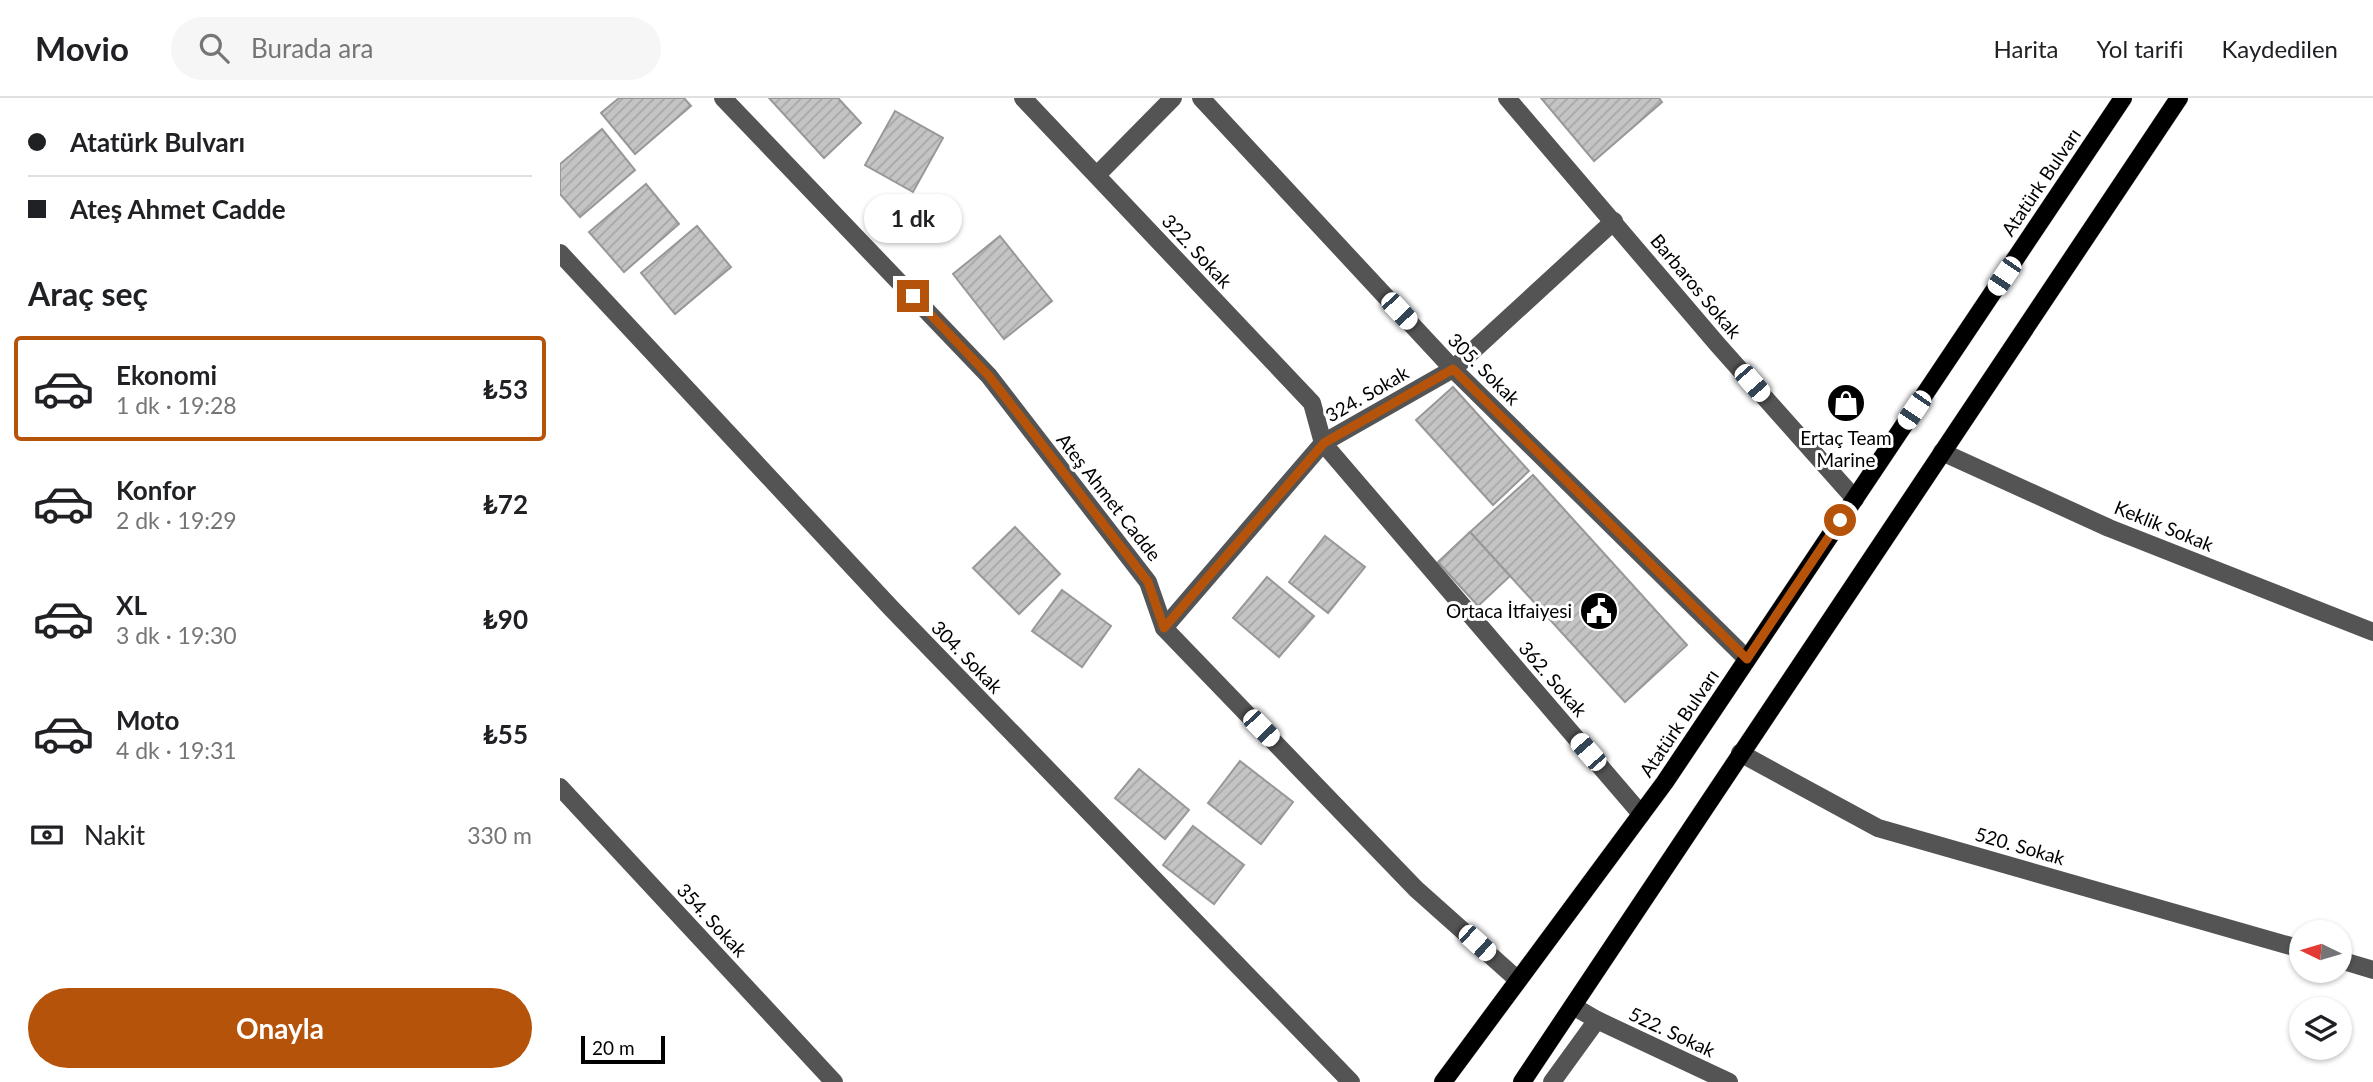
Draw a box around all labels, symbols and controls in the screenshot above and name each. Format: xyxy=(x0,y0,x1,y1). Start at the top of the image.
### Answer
search box xyxy=(171,17,661,80)
text: Movio xyxy=(35,28,129,68)
icon: search xyxy=(195,29,233,67)
text: Burada ara xyxy=(251,32,373,64)
text: Harita xyxy=(1994,34,2058,63)
text: Yol tarifi xyxy=(2096,34,2183,63)
text: Kaydedilen xyxy=(2221,34,2338,63)
street label: Atatürk Bulvarı xyxy=(1996,123,2085,240)
text: Atatürk Bulvarı xyxy=(70,126,245,158)
text: Ateş Ahmet Cadde xyxy=(70,193,286,225)
callout: 1 dk xyxy=(864,194,962,244)
text: 1 dk xyxy=(891,204,935,232)
street label: 322. Sokak xyxy=(1158,209,1237,292)
street label: Barbaros Sokak xyxy=(1646,229,1747,343)
car xyxy=(1984,253,2025,299)
text: Araç seç xyxy=(28,274,148,313)
route end xyxy=(897,280,929,312)
car xyxy=(1377,288,1422,334)
street label: 305. Sokak xyxy=(1444,328,1525,410)
icon: car xyxy=(32,357,95,420)
text: Ekonomi xyxy=(116,359,217,391)
street label: 324. Sokak xyxy=(1321,360,1413,427)
car xyxy=(1731,360,1774,406)
text: ₺53 xyxy=(483,373,528,405)
shop icon: Ertaç Team Marine xyxy=(1825,382,1867,424)
car xyxy=(1894,387,1935,433)
text: 1 dk · 19:28 xyxy=(116,391,237,419)
place label: Ertaç Team Marine xyxy=(1800,426,1892,471)
street label: Ateş Ahmet Cadde xyxy=(1052,428,1166,565)
icon: car xyxy=(32,472,95,535)
text: Konfor xyxy=(116,474,196,506)
text: ₺72 xyxy=(483,488,528,520)
street label: Keklik Sokak xyxy=(2111,495,2217,556)
route start xyxy=(1824,504,1856,536)
text: 2 dk · 19:29 xyxy=(116,506,237,534)
icon: car xyxy=(32,587,95,650)
text: XL xyxy=(116,589,147,621)
public building icon: Ortaca İtfaiyesi xyxy=(1578,590,1620,632)
place label: Ortaca İtfaiyesi xyxy=(1446,599,1572,622)
text: ₺90 xyxy=(483,603,528,635)
street label: 304. Sokak xyxy=(927,616,1008,698)
text: 3 dk · 19:30 xyxy=(116,621,237,649)
street label: 362. Sokak xyxy=(1514,636,1593,721)
street label: Atatürk Bulvarı xyxy=(1634,664,1723,781)
icon: car xyxy=(32,702,95,765)
text: Moto xyxy=(116,704,179,736)
car xyxy=(1239,706,1284,750)
text: ₺55 xyxy=(483,718,528,750)
car xyxy=(1567,729,1610,775)
text: 4 dk · 19:31 xyxy=(116,736,237,764)
icon: cash xyxy=(28,816,66,854)
text: Nakit xyxy=(84,819,145,851)
text: 330 m xyxy=(467,821,532,849)
street label: 520. Sokak xyxy=(1973,822,2068,869)
street label: 354. Sokak xyxy=(673,878,752,961)
north arrow xyxy=(2289,920,2352,984)
map controls xyxy=(2289,920,2352,1060)
car xyxy=(1455,921,1500,965)
button: Onayla xyxy=(28,988,532,1068)
button: layers xyxy=(2289,997,2352,1060)
street label: 522. Sokak xyxy=(1626,1002,1719,1062)
scale bar xyxy=(581,1033,665,1065)
text: 20 m xyxy=(592,1036,635,1059)

